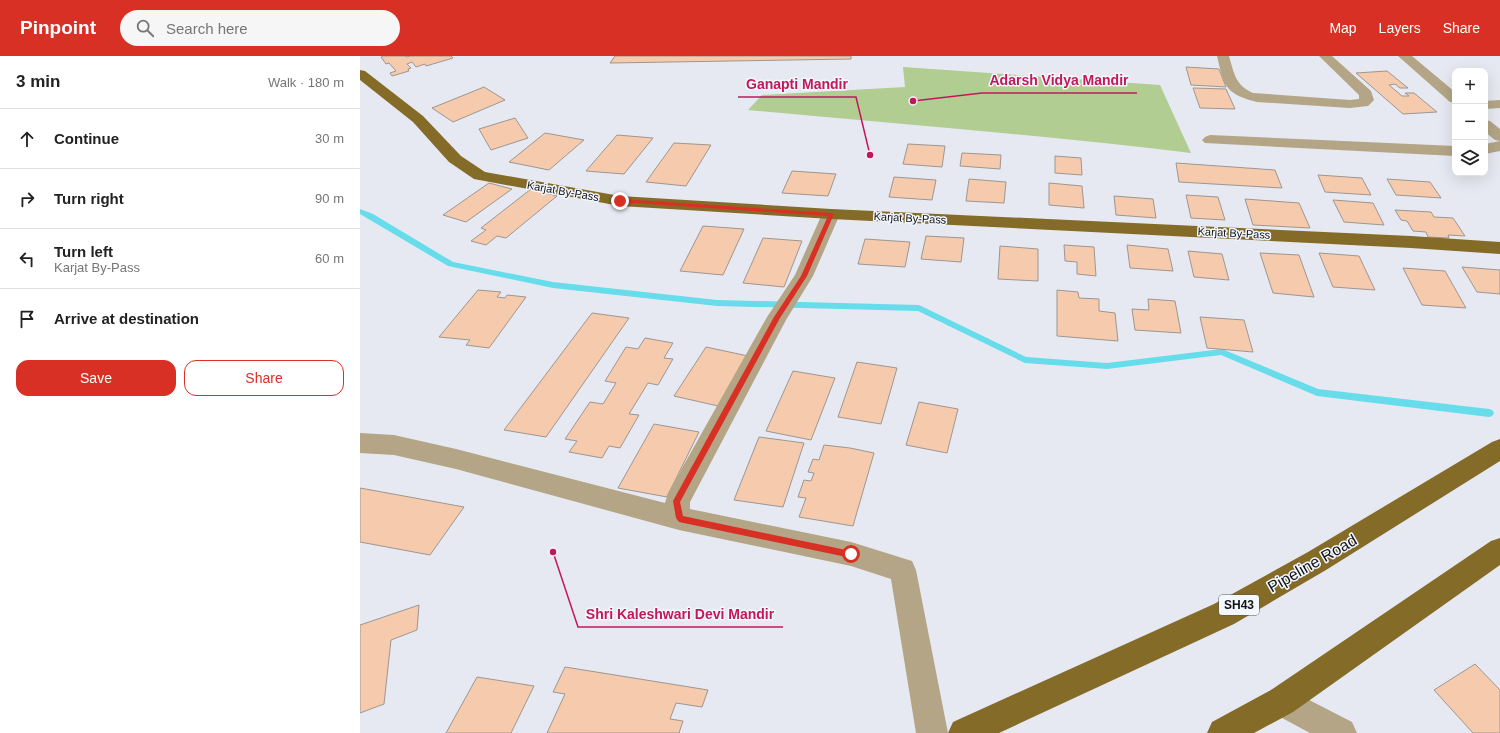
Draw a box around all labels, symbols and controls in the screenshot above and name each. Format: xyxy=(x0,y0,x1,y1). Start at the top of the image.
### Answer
search box xyxy=(120,10,400,46)
text: Pinpoint xyxy=(20,17,96,38)
icon: search xyxy=(134,17,156,39)
text: Search here xyxy=(166,20,248,37)
text: Map xyxy=(1329,20,1357,36)
text: Layers xyxy=(1379,20,1421,36)
text: Share xyxy=(1443,20,1480,36)
callout: Adarsh Vidya Mandir xyxy=(982,67,1137,93)
map controls xyxy=(1452,68,1488,176)
button: + xyxy=(1452,68,1488,104)
callout: Ganapti Mandir xyxy=(738,71,856,97)
text: 3 min xyxy=(16,72,60,91)
text: Adarsh Vidya Mandir xyxy=(989,72,1129,88)
text: Walk · 180 m xyxy=(268,75,344,90)
text: Ganapti Mandir xyxy=(746,76,848,92)
button: − xyxy=(1452,104,1488,140)
icon: ahead xyxy=(16,128,38,150)
text: Continue xyxy=(54,130,119,147)
text: 30 m xyxy=(315,131,344,146)
button: layers xyxy=(1452,140,1488,176)
street label: Karjat By-Pass xyxy=(526,179,600,203)
icon: right xyxy=(16,188,38,210)
text: Turn right xyxy=(54,190,124,207)
text: 90 m xyxy=(315,191,344,206)
route end xyxy=(611,192,629,210)
street label: Karjat By-Pass xyxy=(873,210,947,226)
street label: Karjat By-Pass xyxy=(1197,225,1271,241)
text: Turn left xyxy=(54,243,113,260)
icon: left xyxy=(16,248,38,270)
text: 60 m xyxy=(315,251,344,266)
text: Karjat By-Pass xyxy=(54,260,140,275)
icon: arrive xyxy=(16,308,38,330)
text: Arrive at destination xyxy=(54,310,199,327)
button: Save xyxy=(16,360,176,396)
button: Share xyxy=(184,360,344,396)
street label: Pipeline Road xyxy=(1265,531,1360,596)
route start xyxy=(842,545,860,563)
road number: SH43 xyxy=(1219,595,1259,615)
callout: Shri Kaleshwari Devi Mandir xyxy=(578,601,783,627)
text: Shri Kaleshwari Devi Mandir xyxy=(586,606,775,622)

